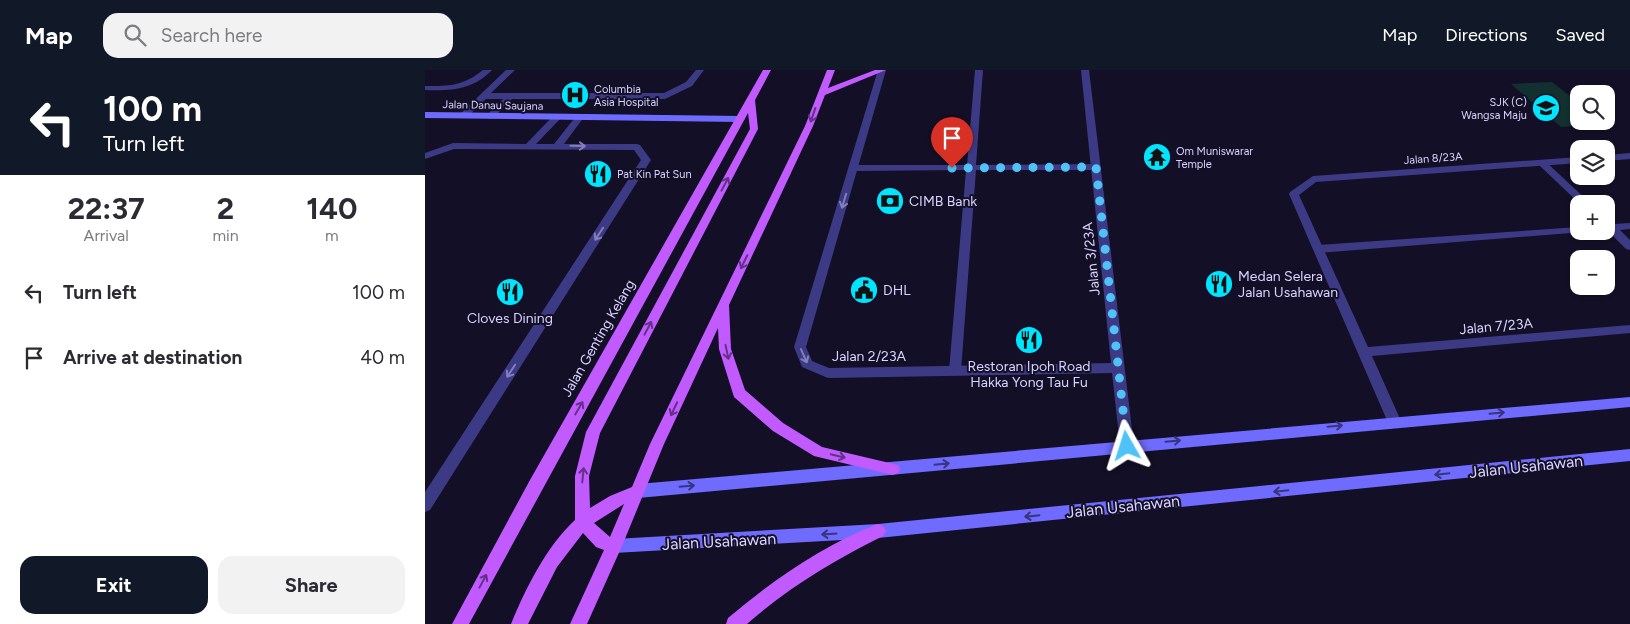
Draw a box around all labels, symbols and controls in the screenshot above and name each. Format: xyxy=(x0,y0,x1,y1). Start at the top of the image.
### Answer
search box xyxy=(103,13,453,58)
text: Map xyxy=(25,21,73,50)
icon: search xyxy=(121,21,149,49)
text: Search here xyxy=(161,24,262,47)
text: Map xyxy=(1382,24,1417,46)
text: Directions xyxy=(1445,24,1527,46)
text: Saved xyxy=(1555,24,1605,46)
hospital icon: Columbia Asia Hospital xyxy=(560,80,590,110)
place label: Columbia Asia Hospital xyxy=(594,83,658,109)
map controls xyxy=(1570,85,1615,295)
button: search xyxy=(1570,85,1615,130)
text: 100 m xyxy=(103,88,202,130)
icon: left xyxy=(20,90,85,155)
school or university icon: SJK (C) Wangsa Maju xyxy=(1531,93,1561,123)
place label: SJK (C) Wangsa Maju xyxy=(1461,96,1527,122)
street label: Jalan Danau Saujana xyxy=(443,98,543,113)
one-way arrow xyxy=(808,107,817,123)
pin xyxy=(931,117,973,168)
icon: arrive xyxy=(938,124,966,152)
text: Turn left xyxy=(103,130,185,157)
button: layers xyxy=(1570,140,1615,185)
one-way arrow xyxy=(570,141,586,151)
temple icon: Om Muniswarar Temple xyxy=(1142,142,1172,172)
place label: Om Muniswarar Temple xyxy=(1176,145,1253,171)
street label: Jalan 8/23A xyxy=(1403,150,1463,167)
restaurant icon: Pat Kin Pat Sun xyxy=(583,159,613,189)
place label: Pat Kin Pat Sun xyxy=(617,168,692,181)
one-way arrow xyxy=(721,177,730,192)
bank icon: CIMB Bank xyxy=(875,186,905,216)
text: 22:37 xyxy=(68,190,145,227)
text: 2 xyxy=(217,190,234,227)
text: 140 xyxy=(306,190,357,227)
one-way arrow xyxy=(839,193,849,209)
place label: CIMB Bank xyxy=(909,193,977,210)
button: + xyxy=(1570,195,1615,240)
street label: Jalan 3/23A xyxy=(1079,221,1104,297)
text: Arrival xyxy=(84,226,129,245)
text: min xyxy=(212,226,239,245)
text: m xyxy=(325,226,339,245)
one-way arrow xyxy=(593,227,604,241)
button: − xyxy=(1570,250,1615,295)
one-way arrow xyxy=(739,255,749,270)
place label: Medan Selera Jalan Usahawan xyxy=(1238,268,1338,301)
restaurant icon: Medan Selera Jalan Usahawan xyxy=(1204,269,1234,299)
public building icon: DHL xyxy=(849,275,879,305)
restaurant icon: Cloves Dining xyxy=(495,277,525,307)
street label: Jalan Genting Kelang xyxy=(558,277,639,400)
icon: left xyxy=(20,279,48,307)
text: Turn left xyxy=(63,281,137,304)
text: 100 m xyxy=(352,281,405,304)
place label: DHL xyxy=(883,282,911,299)
place label: Cloves Dining xyxy=(467,310,553,327)
street label: Jalan 7/23A xyxy=(1459,315,1534,338)
one-way arrow xyxy=(644,321,654,335)
restaurant icon: Restoran Ipoh Road Hakka Yong Tau Fu xyxy=(1014,325,1044,355)
one-way arrow xyxy=(723,343,732,359)
icon: arrive xyxy=(20,344,48,372)
text: Arrive at destination xyxy=(63,346,242,369)
text: 40 m xyxy=(360,346,405,369)
one-way arrow xyxy=(800,348,810,363)
street label: Jalan 2/23A xyxy=(832,348,907,365)
place label: Restoran Ipoh Road Hakka Yong Tau Fu xyxy=(967,358,1091,391)
one-way arrow xyxy=(506,363,516,377)
one-way arrow xyxy=(574,401,584,416)
one-way arrow xyxy=(669,401,678,416)
one-way arrow xyxy=(1489,408,1505,417)
position arrow xyxy=(1100,419,1152,471)
one-way arrow xyxy=(1327,422,1343,431)
one-way arrow xyxy=(1165,437,1181,446)
street label: Jalan Usahawan xyxy=(1468,451,1584,482)
one-way arrow xyxy=(830,452,846,462)
one-way arrow xyxy=(934,459,950,469)
one-way arrow xyxy=(578,467,588,483)
one-way arrow xyxy=(1435,470,1451,479)
one-way arrow xyxy=(679,482,695,491)
one-way arrow xyxy=(1273,486,1289,496)
street label: Jalan Usahawan xyxy=(1065,491,1181,522)
one-way arrow xyxy=(1024,511,1040,520)
street label: Jalan Usahawan xyxy=(661,529,777,554)
one-way arrow xyxy=(822,530,838,539)
button: Exit xyxy=(20,556,208,614)
button: Share xyxy=(218,556,405,614)
one-way arrow xyxy=(479,574,488,589)

